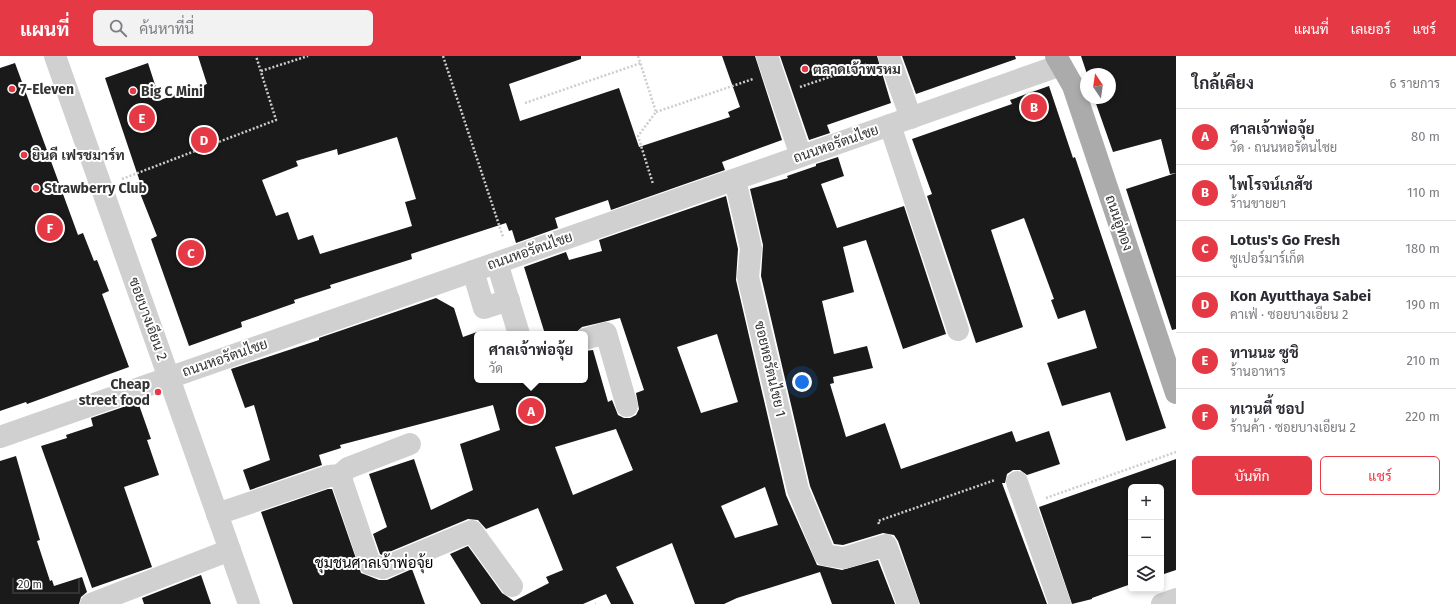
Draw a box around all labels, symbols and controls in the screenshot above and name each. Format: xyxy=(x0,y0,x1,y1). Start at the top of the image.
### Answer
search box xyxy=(93,10,373,46)
icon: search xyxy=(107,17,129,39)
text: แผนที่ xyxy=(20,18,69,41)
text: ค้นหาที่นี่ xyxy=(139,20,194,38)
text: แผนที่ xyxy=(1294,21,1329,38)
text: เลเยอร์ xyxy=(1351,21,1391,38)
text: แชร์ xyxy=(1413,21,1436,38)
place label: ตลาดเจ้าพรหม xyxy=(813,61,901,78)
marker: ตลาดเจ้าพรหม xyxy=(800,64,810,74)
north arrow xyxy=(1080,68,1116,104)
text: ใกล้เคียง xyxy=(1192,73,1254,94)
text: 6 รายการ xyxy=(1390,76,1440,91)
place label: 7-Eleven xyxy=(20,81,74,98)
place label: Big C Mini xyxy=(141,83,203,100)
marker: 7-Eleven xyxy=(7,84,17,94)
marker: Big C Mini xyxy=(128,86,138,96)
pin: B xyxy=(1021,92,1047,122)
pin: E xyxy=(129,103,155,133)
text: ศาลเจ้าพ่อจุ้ย xyxy=(1230,120,1315,138)
street label: ถนนหอรัตนไชย xyxy=(791,121,881,167)
pin: D xyxy=(191,125,217,155)
text: A xyxy=(1201,129,1209,144)
text: 80 m xyxy=(1411,129,1440,144)
text: วัด · ถนนหอรัตนไชย xyxy=(1230,140,1337,155)
place label: ยินดี เฟรชมาร์ท xyxy=(32,146,125,164)
marker: ยินดี เฟรชมาร์ท xyxy=(19,150,29,160)
text: ไพโรจน์เภสัช xyxy=(1230,176,1313,194)
place label: Strawberry Club xyxy=(44,180,147,197)
marker: Strawberry Club xyxy=(31,183,41,193)
text: B xyxy=(1201,185,1209,200)
text: 110 m xyxy=(1407,185,1440,200)
street label: ถนนอู่ทอง xyxy=(1101,193,1136,253)
text: ร้านขายยา xyxy=(1230,196,1286,211)
pin: F xyxy=(37,213,63,243)
street label: ถนนหอรัตนไชย xyxy=(485,228,575,274)
text: Lotus's Go Fresh xyxy=(1230,231,1340,249)
pin: C xyxy=(178,238,204,268)
text: C xyxy=(1201,241,1209,256)
text: 180 m xyxy=(1405,241,1440,256)
text: ซูเปอร์มาร์เก็ต xyxy=(1230,251,1304,266)
street label: ซอยบางเอียน 2 xyxy=(125,275,172,363)
text: Kon Ayutthaya Sabei xyxy=(1230,287,1371,305)
text: D xyxy=(1201,297,1209,312)
text: 190 m xyxy=(1406,297,1440,312)
text: คาเฟ่ · ซอยบางเอียน 2 xyxy=(1230,307,1348,322)
street label: ซอยหอรัตนไชย 1 xyxy=(751,319,789,419)
popup xyxy=(474,331,588,383)
street label: ถนนหอรัตนไชย xyxy=(180,335,270,381)
text: ศาลเจ้าพ่อจุ้ย xyxy=(489,341,573,359)
text: ทานนะ ซูชิ xyxy=(1230,344,1299,362)
text: E xyxy=(1202,353,1208,368)
text: 210 m xyxy=(1406,353,1440,368)
text: วัด xyxy=(489,361,503,376)
text: ร้านอาหาร xyxy=(1230,364,1286,379)
your location xyxy=(792,372,812,392)
place label: Cheap street food xyxy=(79,376,150,409)
marker: Cheap street food xyxy=(153,387,163,397)
pin: A xyxy=(518,396,544,426)
text: ทเวนตี้ ชอป xyxy=(1230,400,1305,418)
text: F xyxy=(1202,409,1208,424)
text: 220 m xyxy=(1405,409,1440,424)
text: ร้านค้า · ซอยบางเอียน 2 xyxy=(1230,420,1356,435)
button: บันทึก xyxy=(1192,456,1312,495)
button: แชร์ xyxy=(1320,456,1440,495)
map controls xyxy=(1128,484,1164,592)
button: + xyxy=(1128,484,1164,520)
button: − xyxy=(1128,520,1164,556)
district label: ชุมชนศาลเจ้าพ่อจุ้ย xyxy=(315,553,433,574)
button: layers xyxy=(1128,556,1164,592)
scale bar xyxy=(12,576,80,595)
text: 20 m xyxy=(18,578,42,591)

